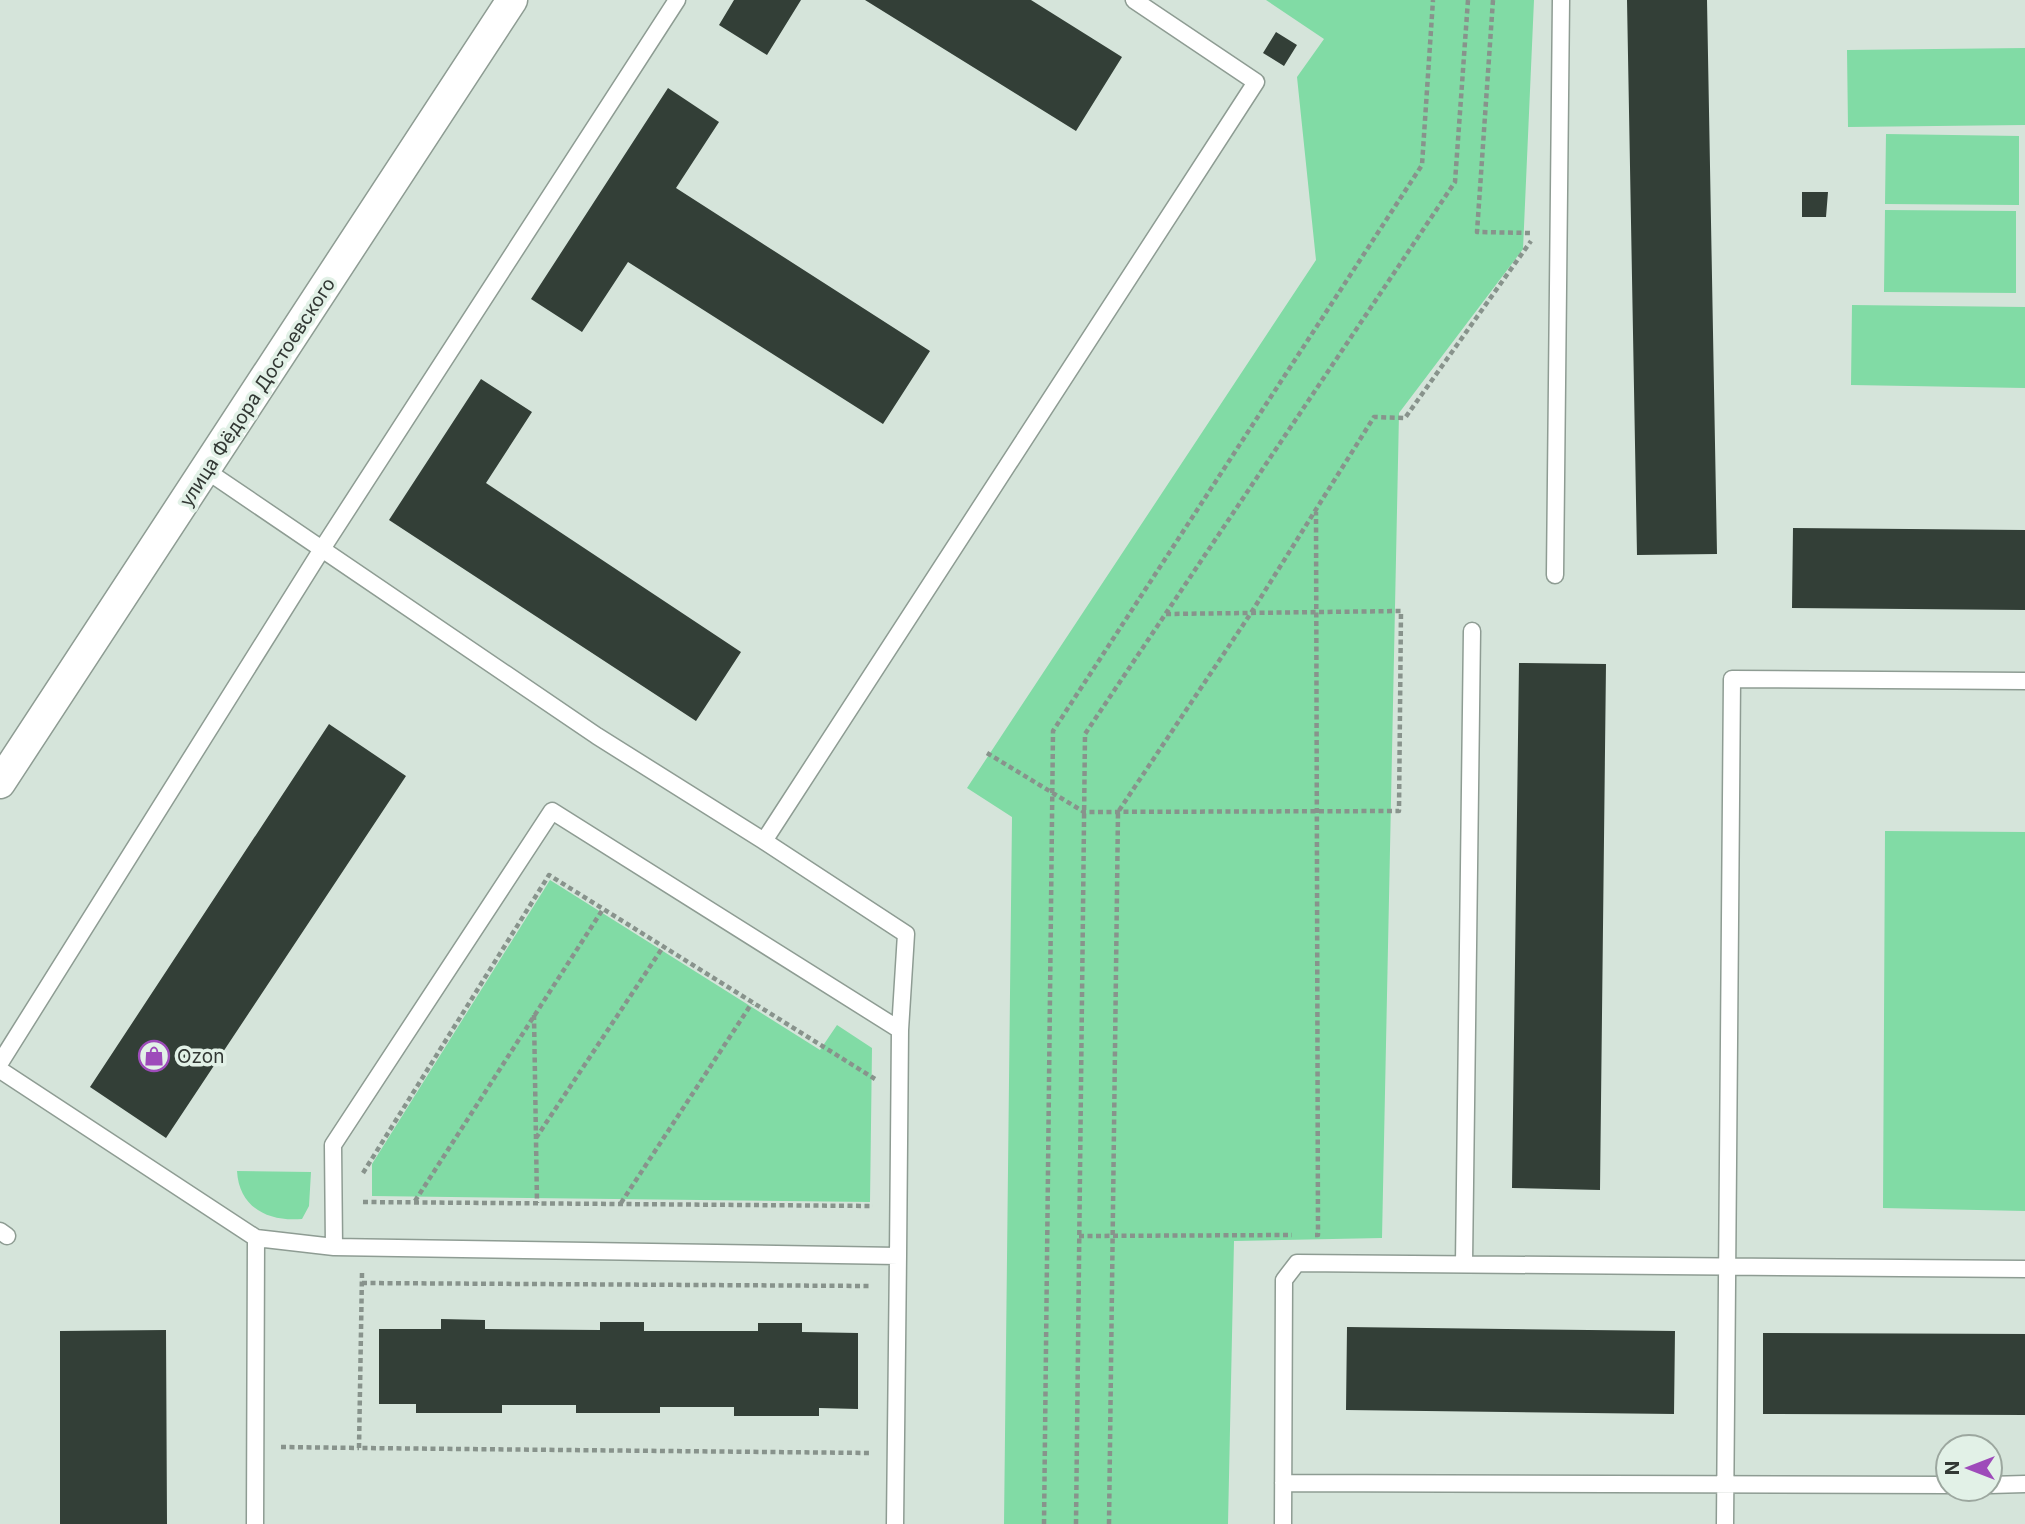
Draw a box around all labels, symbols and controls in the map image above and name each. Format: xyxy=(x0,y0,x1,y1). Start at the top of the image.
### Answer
street label: улица Фёдора Достоевского xyxy=(175,273,340,511)
shop icon: Ozon xyxy=(137,1039,171,1073)
place label: Ozon xyxy=(177,1045,224,1068)
north arrow xyxy=(1934,1433,2004,1503)
text: N xyxy=(1941,1461,1964,1475)

